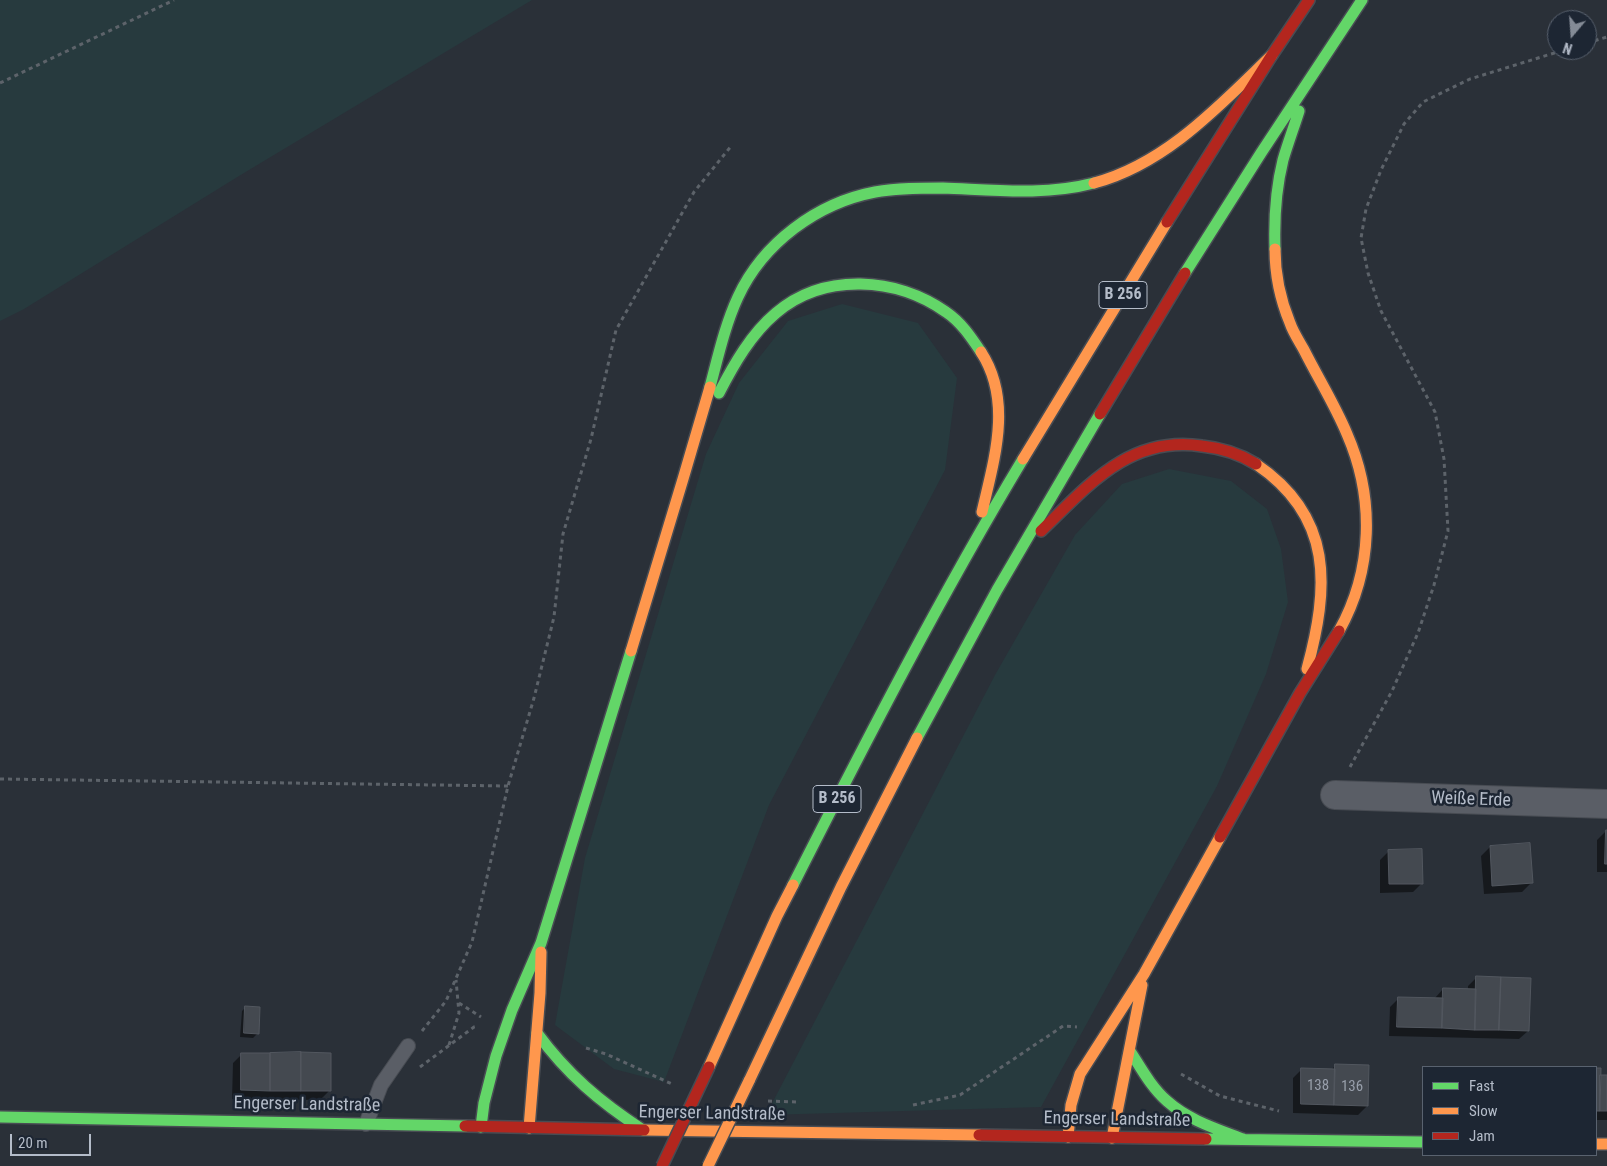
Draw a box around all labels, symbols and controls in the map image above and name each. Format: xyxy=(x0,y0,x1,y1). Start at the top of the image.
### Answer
north arrow xyxy=(1547,10,1597,60)
text: N xyxy=(1561,39,1574,57)
road number: B 256 xyxy=(1099,282,1147,308)
road number: B 256 xyxy=(813,786,861,812)
street label: Weiße Erde xyxy=(1431,788,1511,812)
legend xyxy=(1422,1066,1597,1156)
house number: 138 xyxy=(1307,1077,1329,1095)
text: Fast xyxy=(1469,1077,1494,1095)
house number: 136 xyxy=(1341,1078,1363,1096)
street label: Engerser Landstraße xyxy=(233,1093,381,1117)
street label: Engerser Landstraße xyxy=(638,1102,786,1126)
text: Slow xyxy=(1469,1102,1498,1120)
street label: Engerser Landstraße xyxy=(1043,1108,1191,1132)
scale bar xyxy=(12,1124,94,1156)
text: Jam xyxy=(1469,1127,1495,1145)
text: 20 m xyxy=(18,1134,48,1152)

